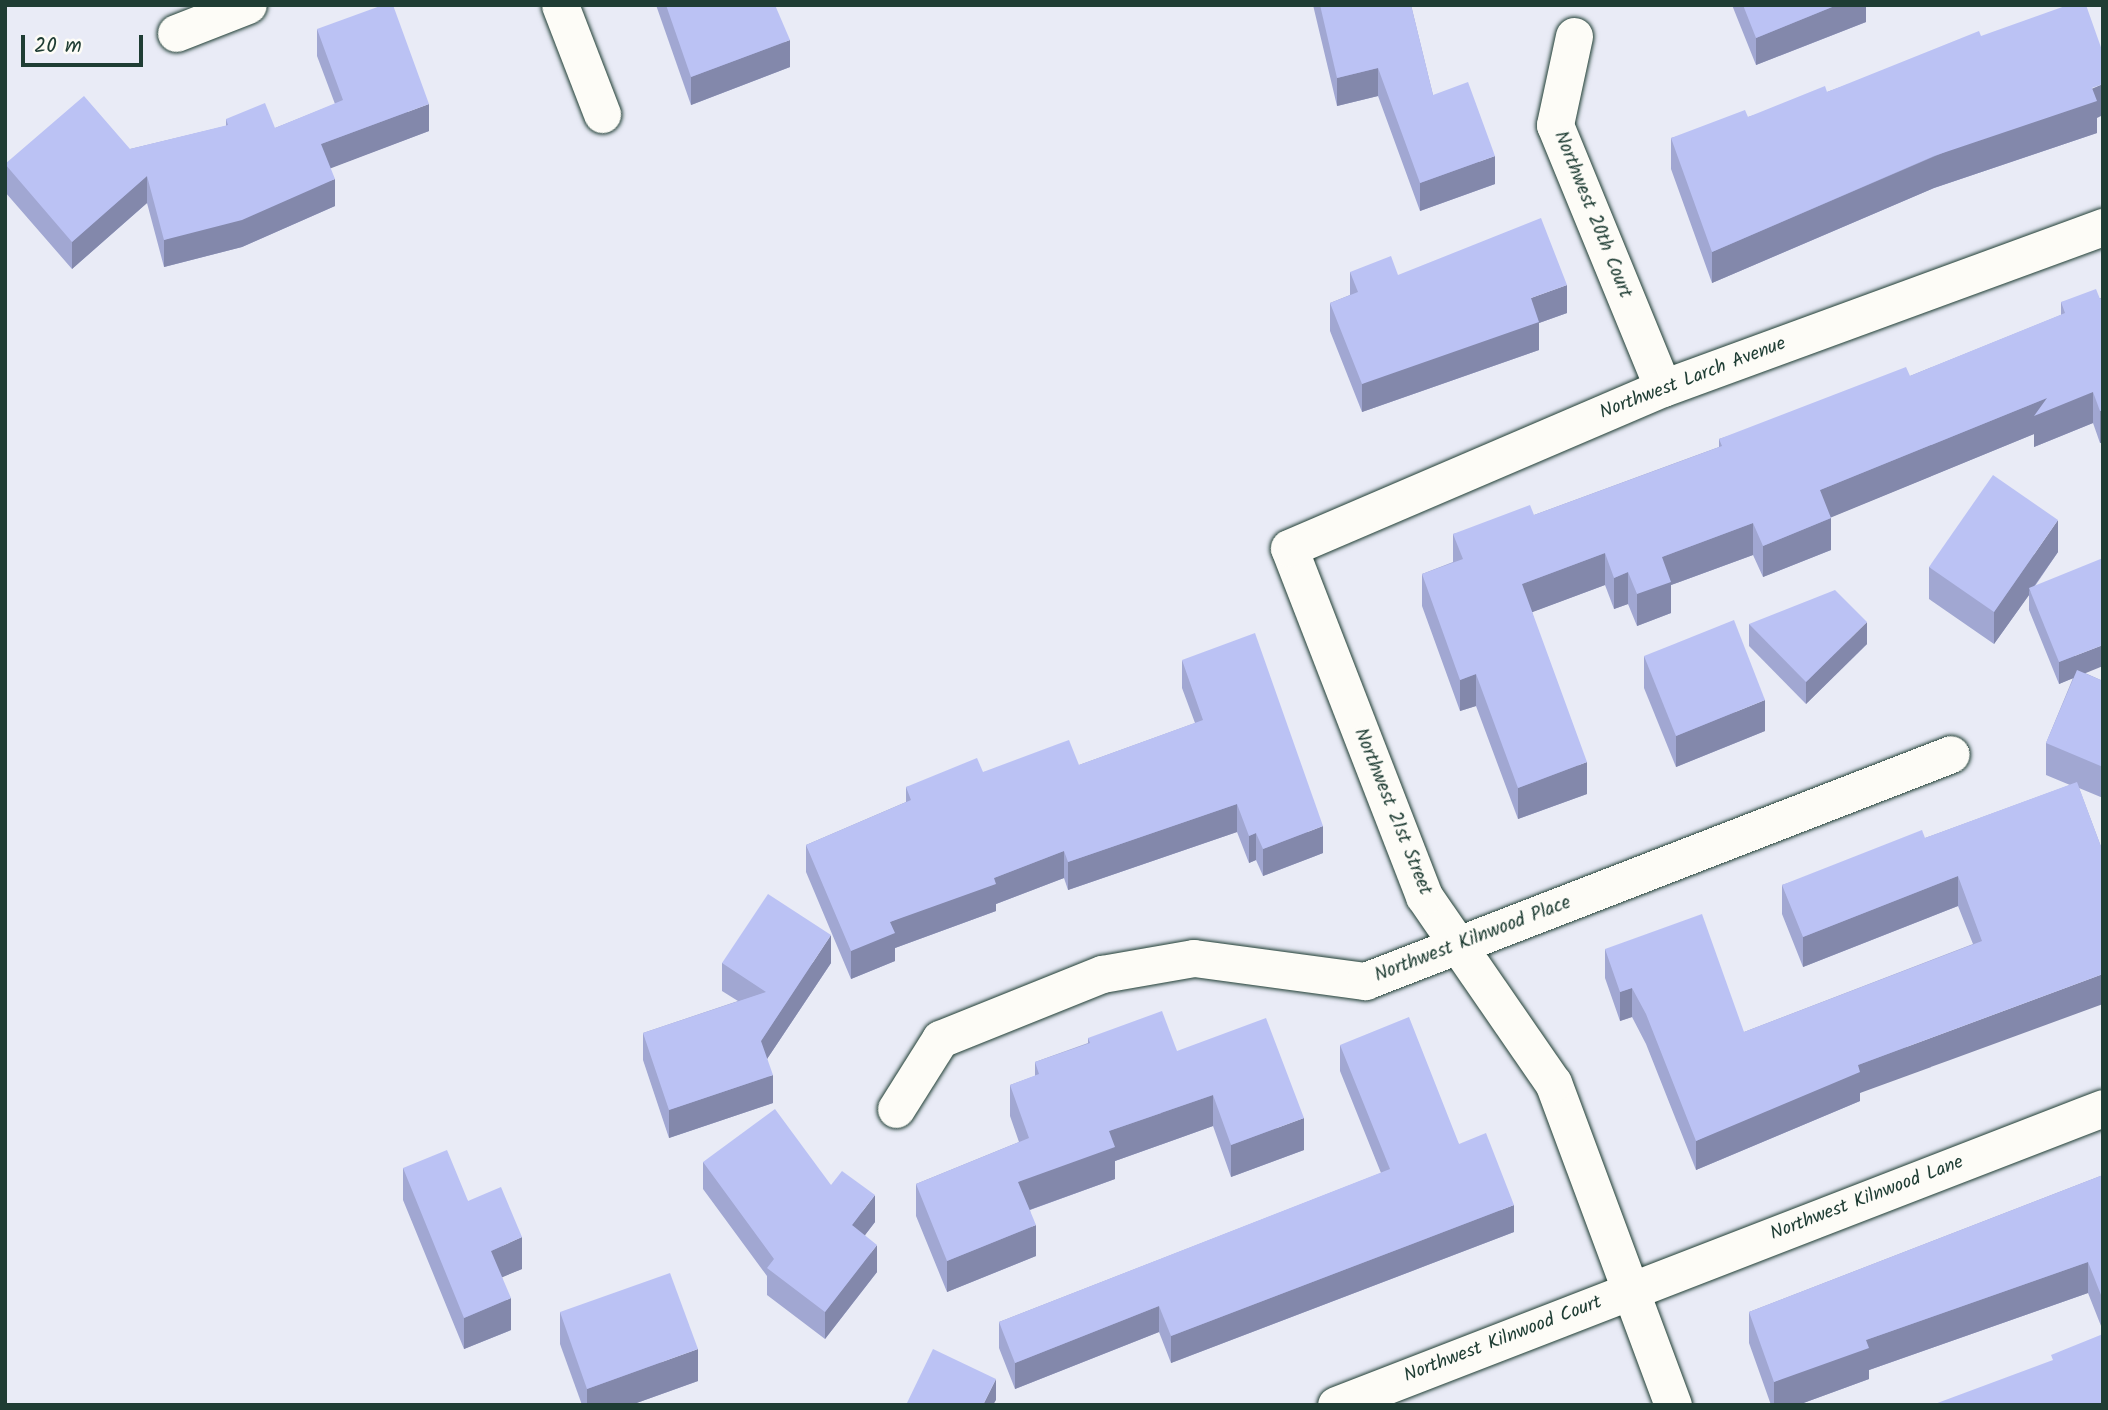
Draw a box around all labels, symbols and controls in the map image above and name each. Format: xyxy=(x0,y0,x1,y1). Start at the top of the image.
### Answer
scale bar xyxy=(24,21,147,65)
text: 20 m xyxy=(34,30,82,63)
street label: Northwest 20th Court xyxy=(1548,128,1636,302)
street label: Northwest Larch Avenue xyxy=(1597,333,1789,425)
street label: Northwest 21st Street xyxy=(1348,725,1436,899)
street label: Northwest Kilnwood Place xyxy=(1372,892,1574,988)
street label: Northwest Kilnwood Lane xyxy=(1767,1152,1967,1246)
street label: Northwest Kilnwood Court xyxy=(1401,1292,1605,1388)

